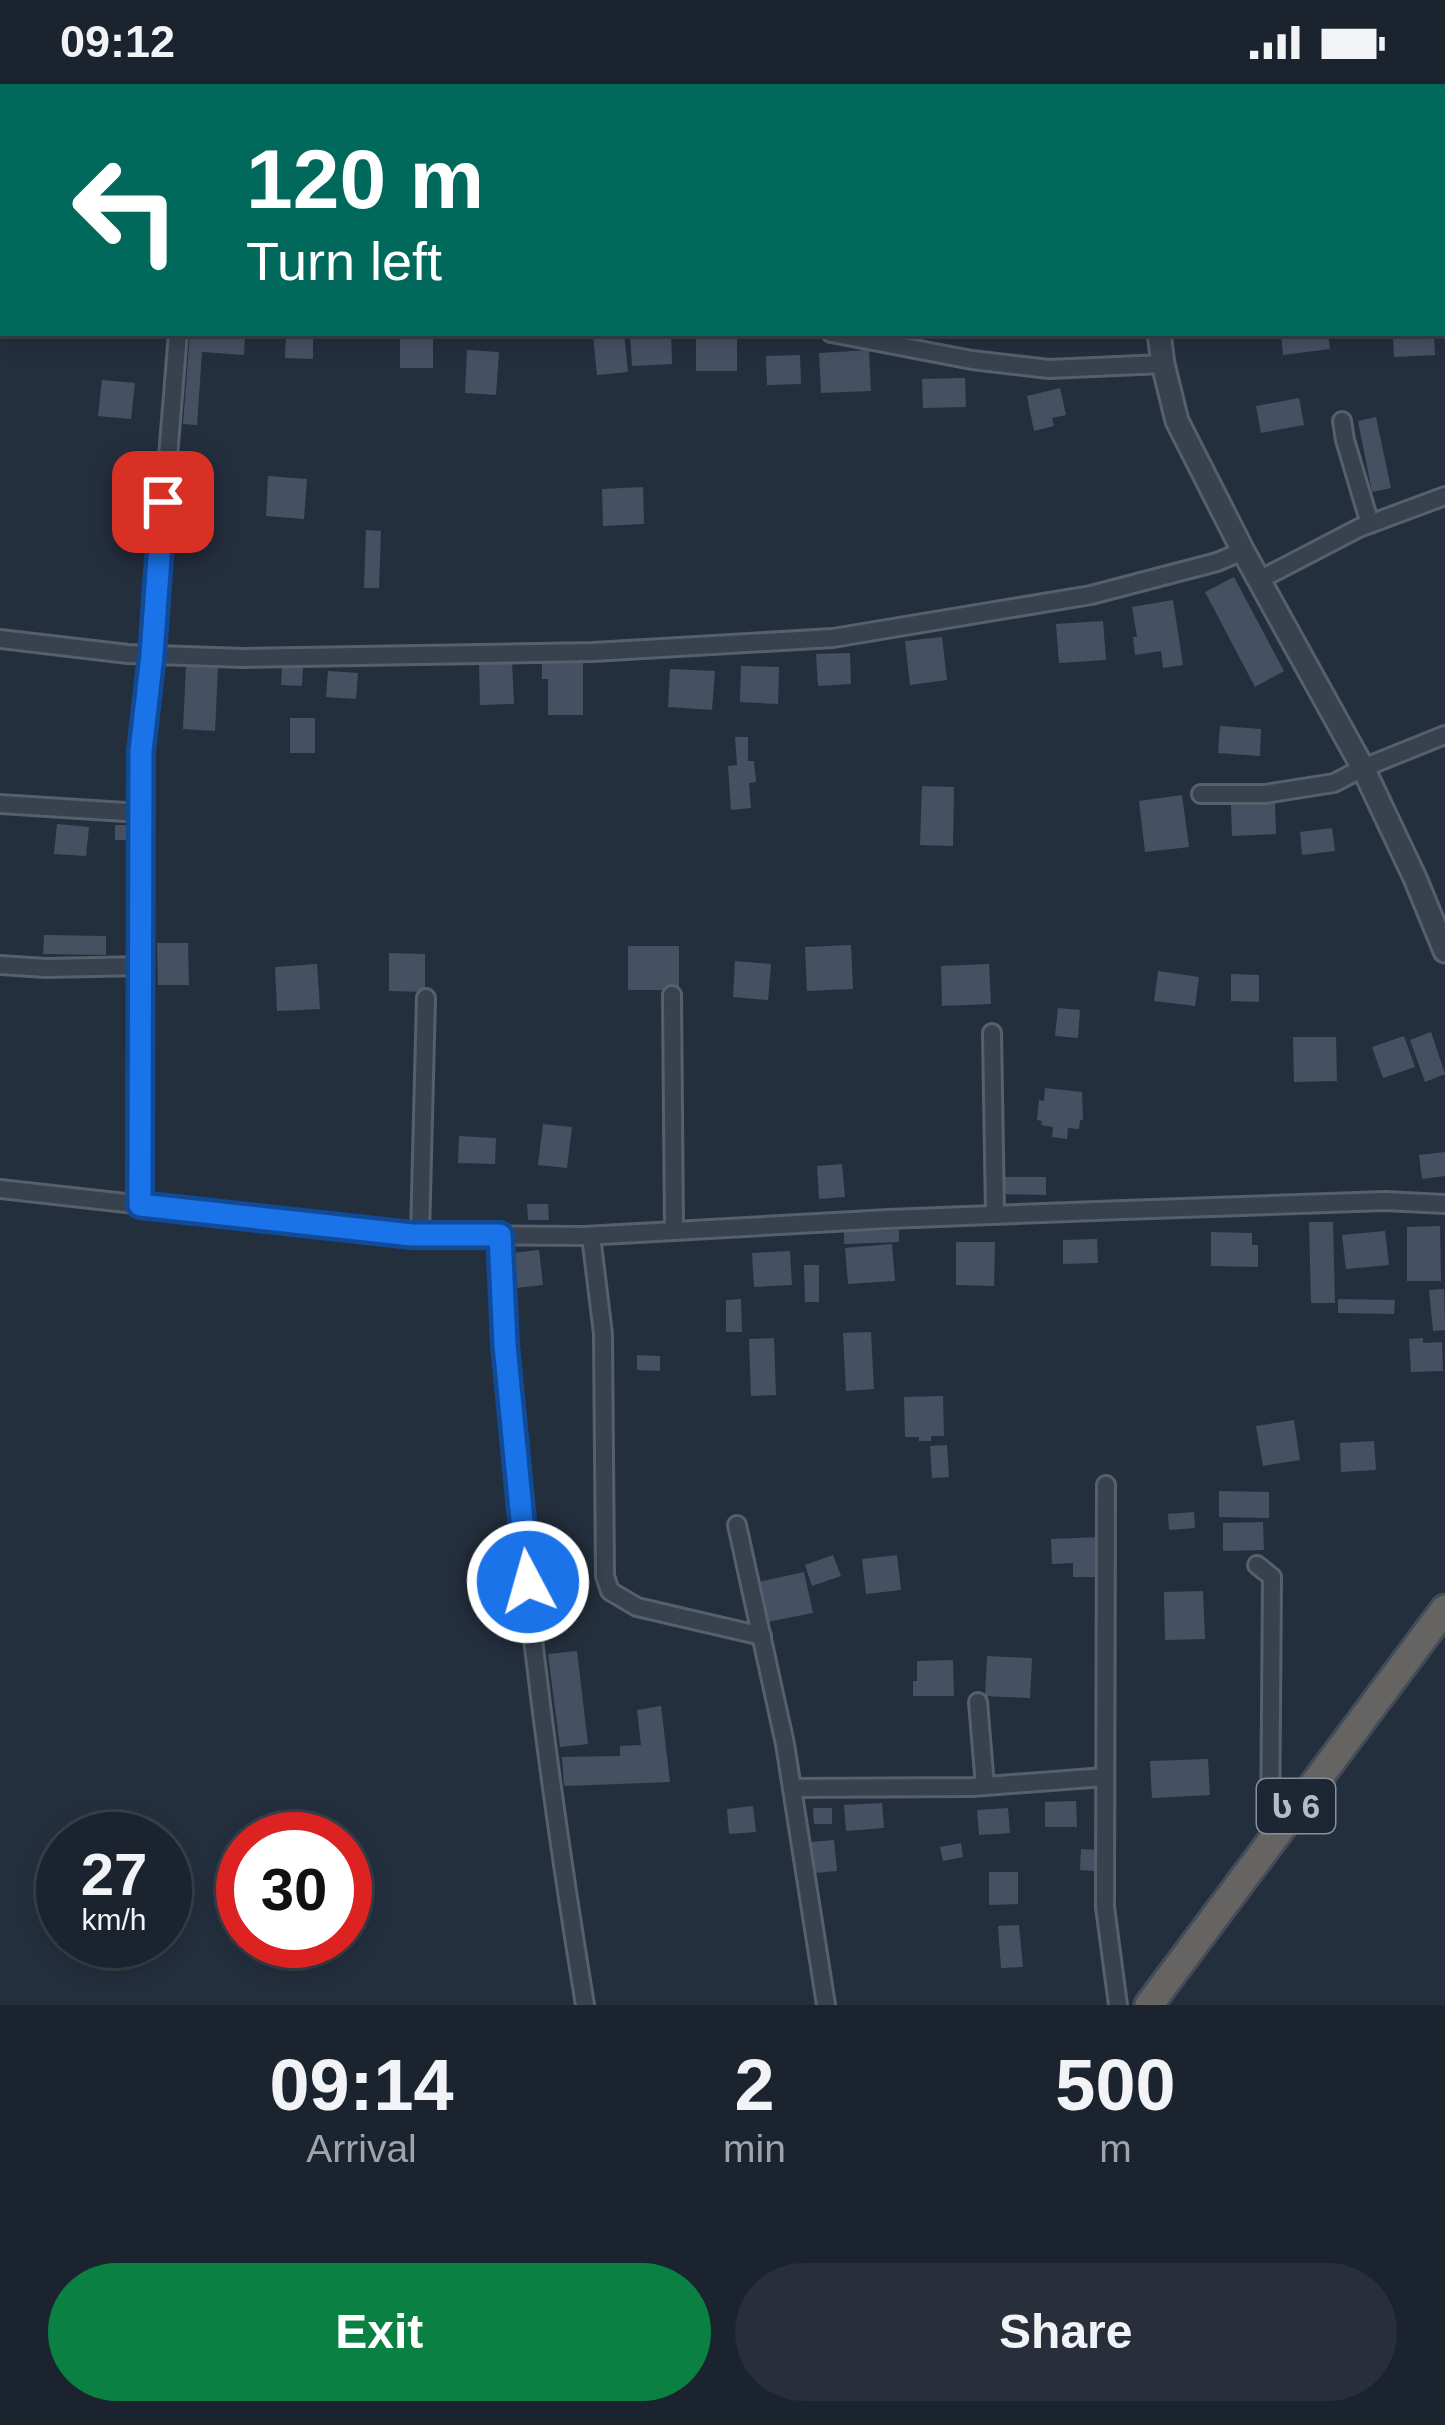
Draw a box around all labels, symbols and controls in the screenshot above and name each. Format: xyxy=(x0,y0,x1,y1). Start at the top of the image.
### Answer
text: 09:12 xyxy=(60,16,175,67)
icon: left xyxy=(48,132,204,288)
text: 120 m xyxy=(246,132,484,226)
text: Turn left xyxy=(246,231,442,291)
pin xyxy=(112,451,214,553)
icon: arrive xyxy=(130,469,196,535)
position arrow xyxy=(465,1519,591,1645)
road number: ს 6 xyxy=(1257,1779,1335,1833)
speed limit sign: 30 xyxy=(216,1812,372,1968)
text: 27 xyxy=(81,1841,147,1908)
text: km/h xyxy=(81,1903,147,1936)
text: 09:14 xyxy=(269,2045,454,2125)
text: 2 xyxy=(734,2045,775,2125)
text: 500 xyxy=(1055,2045,1176,2125)
text: Arrival xyxy=(306,2127,417,2170)
text: min xyxy=(723,2127,786,2170)
text: m xyxy=(1099,2127,1132,2170)
button: Exit xyxy=(48,2263,711,2401)
button: Share xyxy=(735,2263,1397,2401)

